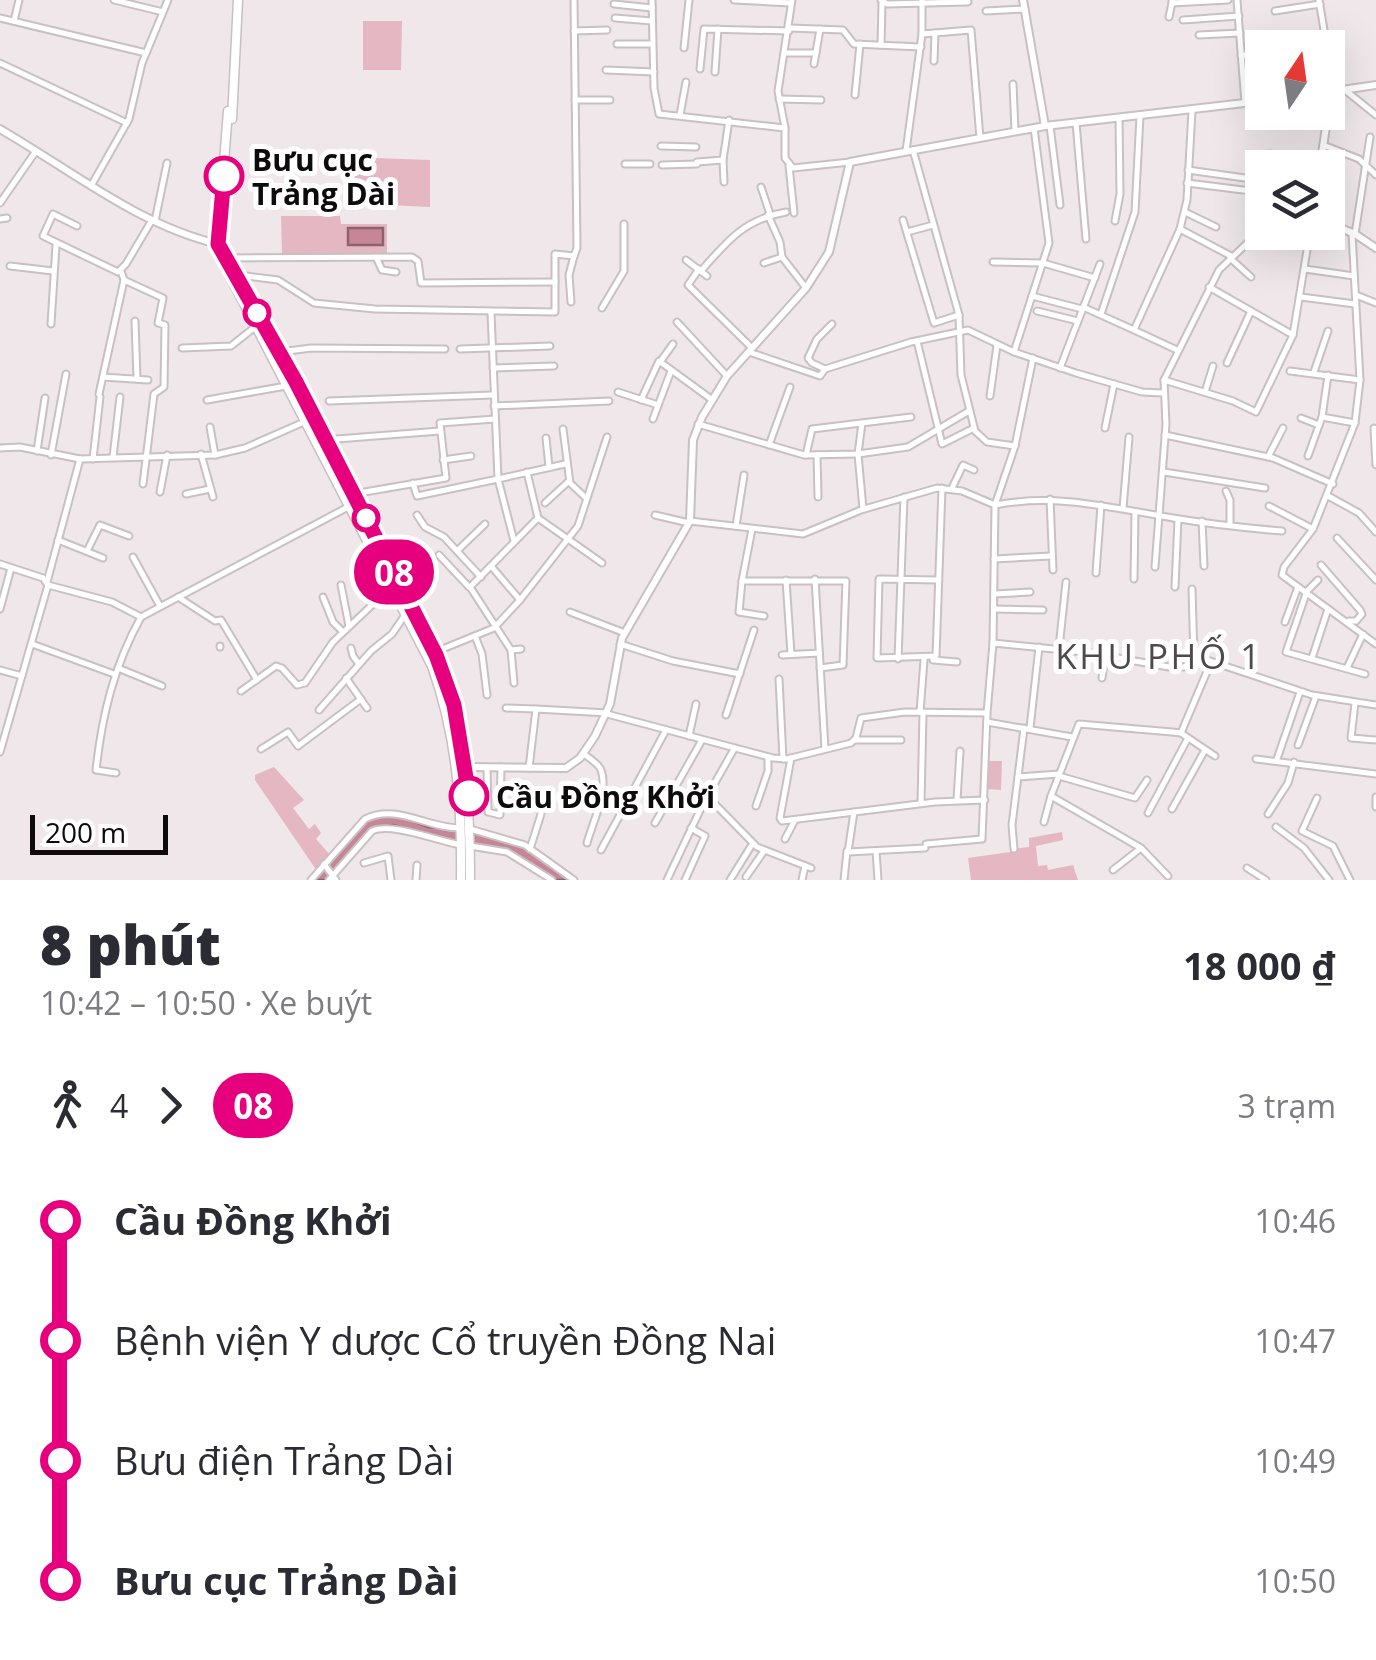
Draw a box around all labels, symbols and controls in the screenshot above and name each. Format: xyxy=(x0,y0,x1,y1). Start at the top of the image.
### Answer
north arrow xyxy=(1245,30,1345,130)
map controls xyxy=(1245,30,1345,250)
place label: Bưu cục Trảng Dài xyxy=(252,139,395,214)
button: layers xyxy=(1245,150,1345,250)
marker: Bưu cục Trảng Dài xyxy=(205,157,243,195)
unlabelled marker xyxy=(244,300,270,326)
unlabelled marker xyxy=(353,505,379,531)
line badge: 08 xyxy=(349,540,439,604)
text: 08 xyxy=(374,549,414,596)
district label: KHU PHỐ 1 xyxy=(1055,632,1263,679)
place label: Cầu Đồng Khởi xyxy=(496,776,715,817)
marker: Cầu Đồng Khởi xyxy=(450,777,488,815)
scale bar xyxy=(30,810,168,854)
text: 200 m xyxy=(45,813,126,851)
text: 8 phút xyxy=(40,906,221,981)
text: 18 000 ₫ xyxy=(1183,939,1336,991)
text: 10:42 – 10:50 · Xe buýt xyxy=(40,981,372,1024)
icon: walk xyxy=(40,1078,95,1133)
icon: forward xyxy=(143,1078,198,1133)
text: 08 xyxy=(233,1082,273,1129)
text: 4 xyxy=(110,1084,128,1127)
text: 3 trạm xyxy=(1238,1084,1336,1127)
text: Cầu Đồng Khởi xyxy=(114,1194,392,1246)
text: 10:46 xyxy=(1254,1199,1336,1242)
text: Bệnh viện Y dược Cổ truyền Đồng Nai xyxy=(114,1314,776,1366)
text: 10:47 xyxy=(1254,1319,1336,1362)
text: Bưu điện Trảng Dài xyxy=(114,1434,454,1486)
text: 10:49 xyxy=(1254,1439,1336,1482)
text: Bưu cục Trảng Dài xyxy=(114,1554,458,1606)
text: 10:50 xyxy=(1254,1559,1336,1602)

